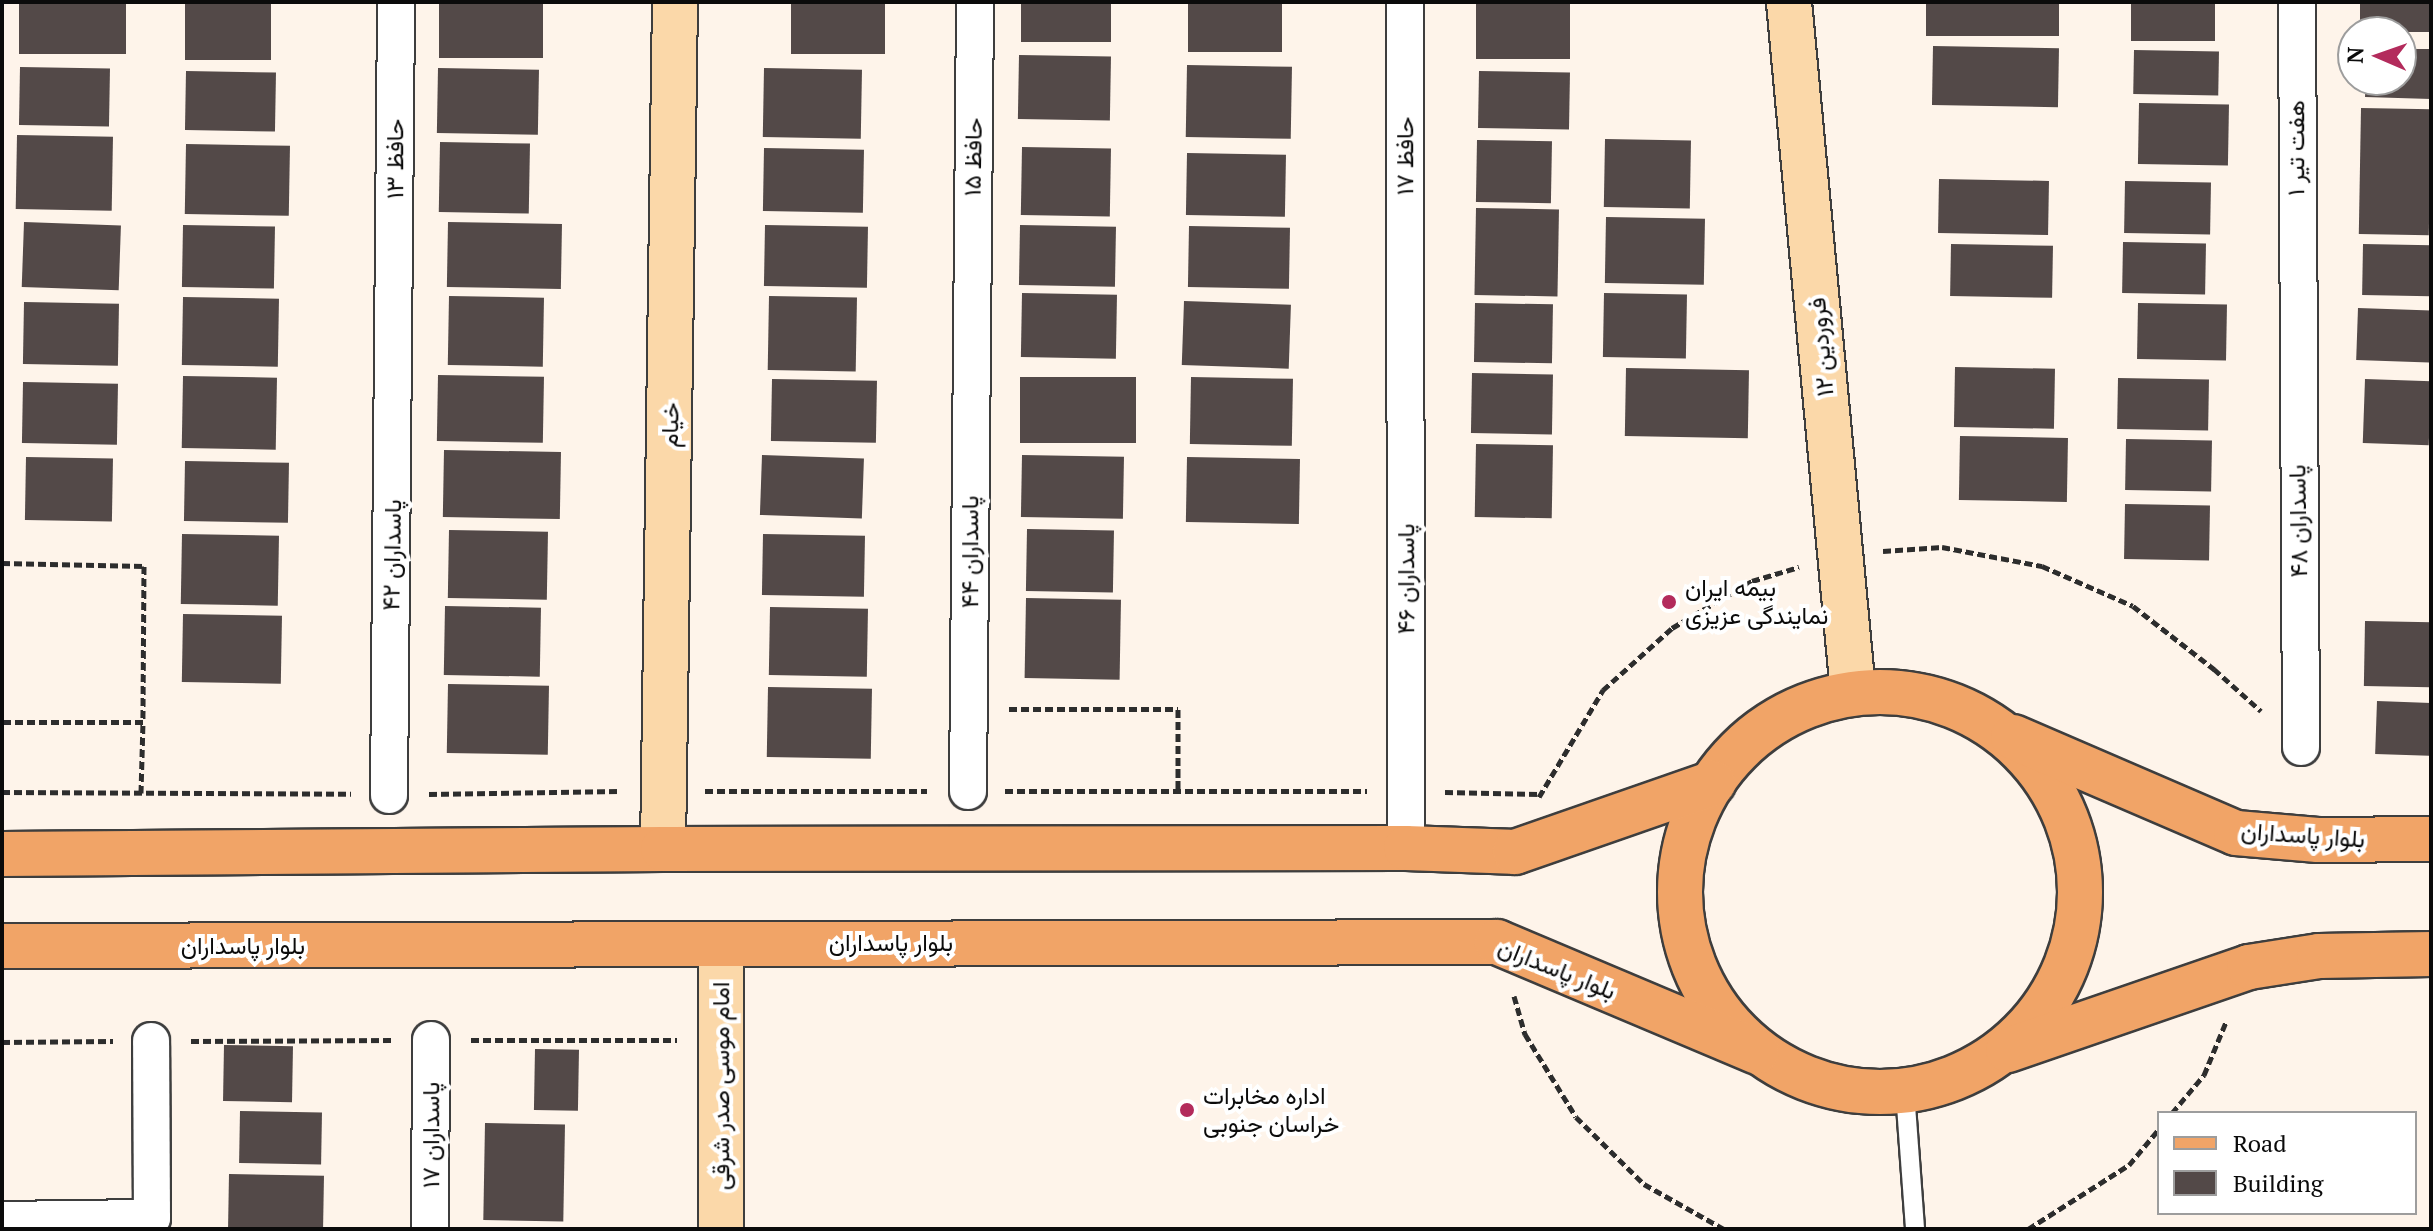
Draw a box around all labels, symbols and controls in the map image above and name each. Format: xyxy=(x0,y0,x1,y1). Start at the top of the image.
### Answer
north arrow xyxy=(2337,16,2417,96)
text: N xyxy=(2340,46,2369,64)
street label: هفت تیر ۱ xyxy=(2282,100,2310,196)
street label: حافظ ۱۵ xyxy=(958,117,988,197)
street label: حافظ ۱۷ xyxy=(1391,117,1419,195)
street label: حافظ ۱۳ xyxy=(381,119,409,199)
street label: ۱۲ فروردین xyxy=(1802,296,1840,398)
street label: خیام xyxy=(655,402,685,448)
street label: پاسداران ۴۸ xyxy=(2283,464,2313,578)
street label: پاسداران ۴۴ xyxy=(956,496,984,608)
street label: پاسداران ۴۲ xyxy=(377,499,407,611)
street label: پاسداران ۴۶ xyxy=(1392,524,1420,634)
place label: بیمه ایران نمایندگی عزیزی xyxy=(1685,574,1828,630)
marker: بیمه ایران نمایندگی عزیزی xyxy=(1660,593,1678,611)
street label: بلوار پاسداران xyxy=(2240,816,2366,854)
street label: بلوار پاسداران xyxy=(829,929,953,957)
street label: بلوار پاسداران xyxy=(181,932,305,960)
street label: بلوار پاسداران xyxy=(1494,932,1620,1006)
street label: امام موسی صدر شرقی xyxy=(707,982,735,1190)
street label: پاسداران ۱۷ xyxy=(417,1082,445,1188)
place label: اداره مخابرات خراسان جنوبی xyxy=(1203,1082,1339,1138)
marker: اداره مخابرات خراسان جنوبی xyxy=(1178,1101,1196,1119)
legend xyxy=(2157,1111,2417,1215)
text: Road xyxy=(2233,1127,2287,1159)
text: Building xyxy=(2233,1167,2323,1199)

